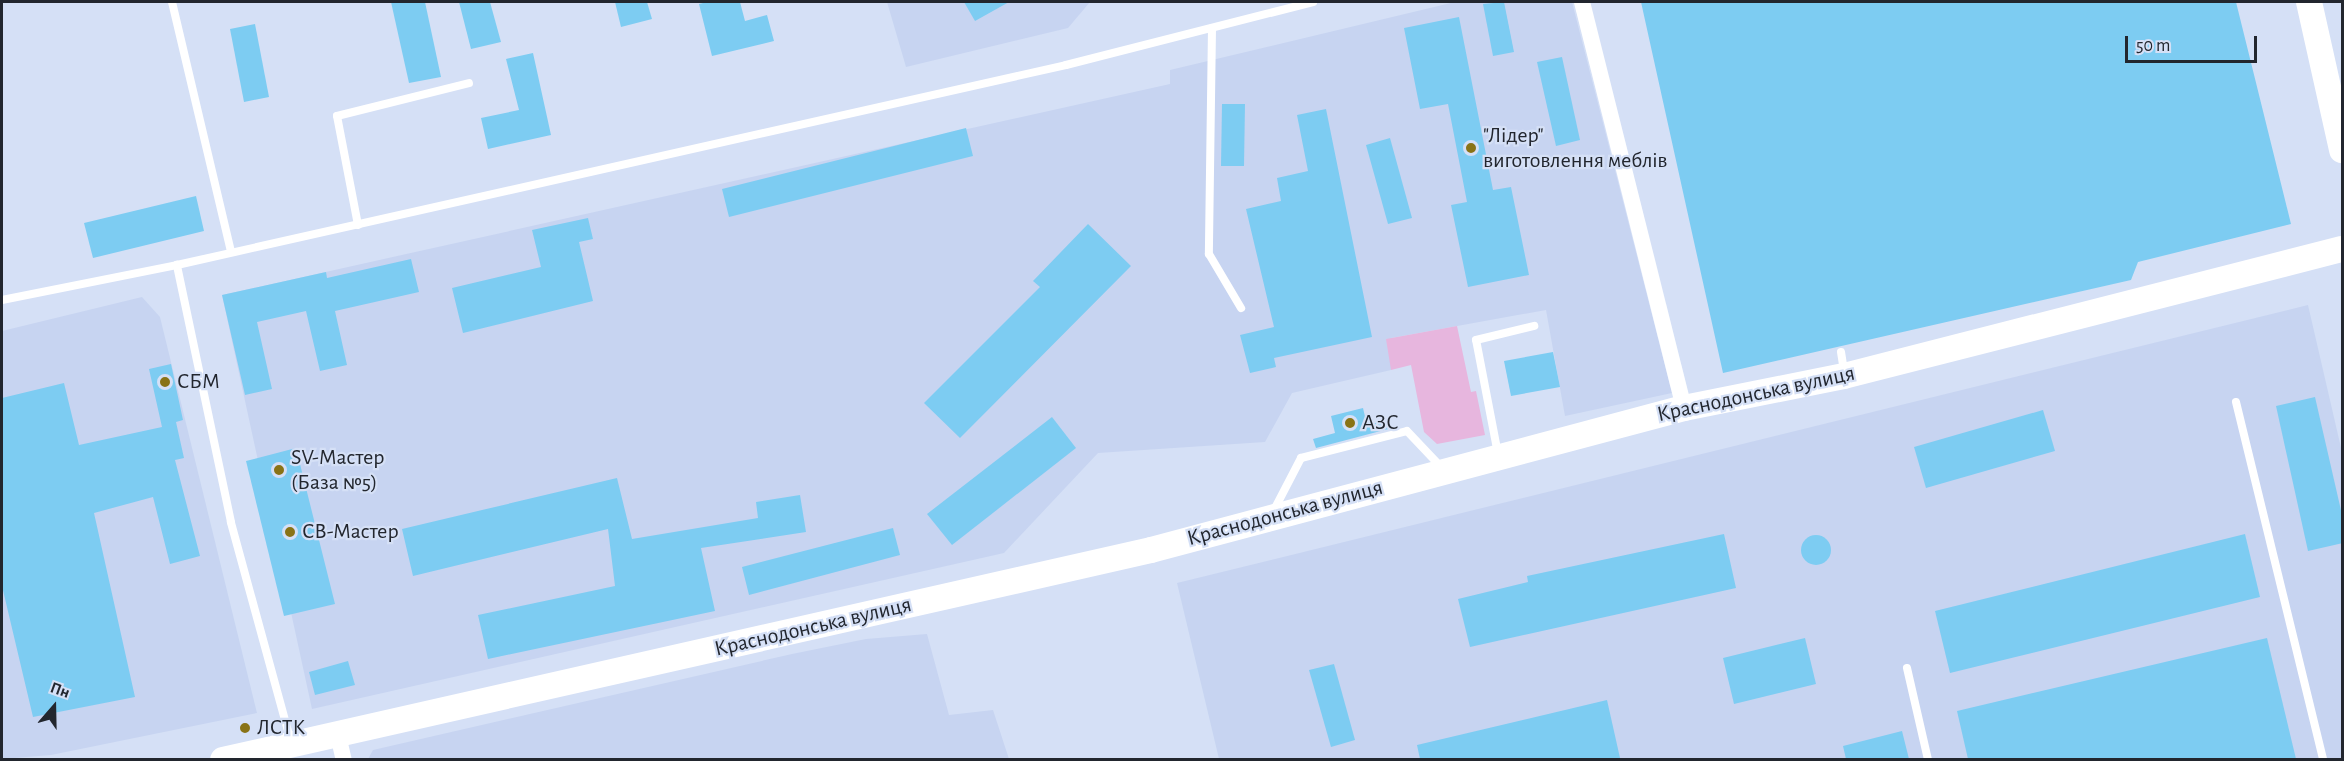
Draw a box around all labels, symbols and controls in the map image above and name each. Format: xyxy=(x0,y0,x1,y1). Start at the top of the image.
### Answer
scale bar xyxy=(2128,24,2260,62)
text: 50 m xyxy=(2136,37,2170,55)
place label: "Лідер" виготовлення меблів xyxy=(1483,122,1667,174)
marker: "Лідер" виготовлення меблів xyxy=(1464,141,1478,155)
street label: Краснодонська вулиця xyxy=(1655,360,1857,428)
place label: СБМ xyxy=(177,369,220,395)
marker: СБМ xyxy=(158,375,172,389)
place label: АЗС xyxy=(1362,410,1399,436)
marker: АЗС xyxy=(1343,416,1357,430)
place label: SV-Мастер (База №5) xyxy=(291,444,384,496)
marker: SV-Мастер (База №5) xyxy=(272,463,286,477)
street label: Краснодонська вулиця xyxy=(1184,474,1386,552)
place label: СВ-Мастер xyxy=(302,519,399,545)
marker: СВ-Мастер xyxy=(283,525,297,539)
street label: Краснодонська вулиця xyxy=(712,591,914,663)
north arrow xyxy=(24,677,84,737)
text: Пн xyxy=(48,679,72,701)
place label: ЛСТК xyxy=(257,715,305,741)
marker: ЛСТК xyxy=(238,721,252,735)

